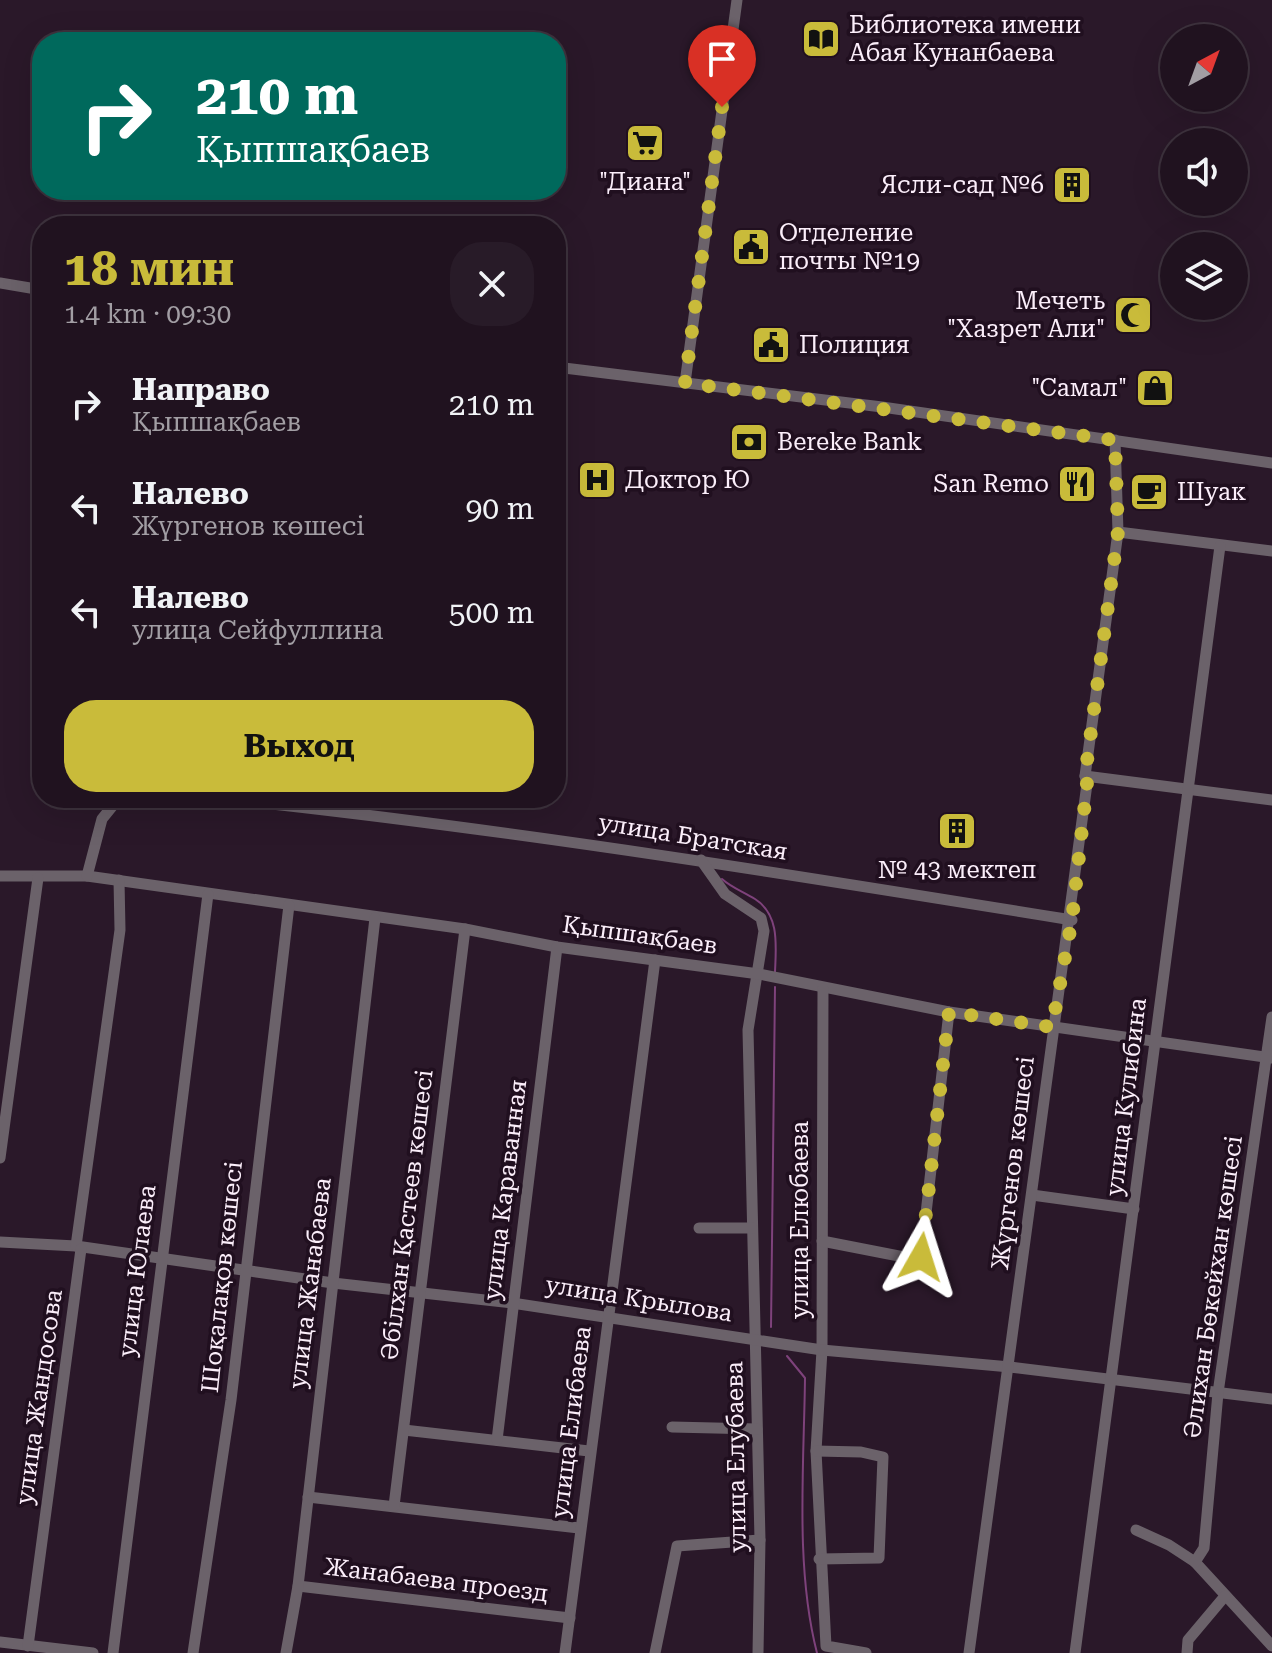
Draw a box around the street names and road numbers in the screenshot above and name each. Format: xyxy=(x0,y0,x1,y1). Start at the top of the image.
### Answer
street label: улица Братская xyxy=(597,808,789,866)
street label: Қыпшақбаев xyxy=(561,910,719,960)
street label: улица Кулибина xyxy=(1100,996,1152,1198)
street label: Жүргенов көшесі xyxy=(986,1054,1040,1271)
street label: Әбілхан Қастеев көшесі xyxy=(375,1068,439,1362)
street label: улица Караванная xyxy=(478,1078,532,1302)
street label: улица Елюбаева xyxy=(786,1121,814,1319)
street label: Әлихан Бөкейхан көшесі xyxy=(1178,1133,1248,1440)
street label: Шоқалақов көшесі xyxy=(196,1160,248,1394)
street label: улица Жанабаева xyxy=(283,1176,337,1390)
street label: улица Юлаева xyxy=(113,1183,161,1359)
street label: улица Крылова xyxy=(544,1270,734,1328)
street label: улица Жандосова xyxy=(10,1287,68,1507)
street label: улица Елибаева xyxy=(545,1324,597,1520)
street label: улица Елубаева xyxy=(720,1361,752,1553)
street label: Жанабаева проезд xyxy=(322,1552,550,1608)

